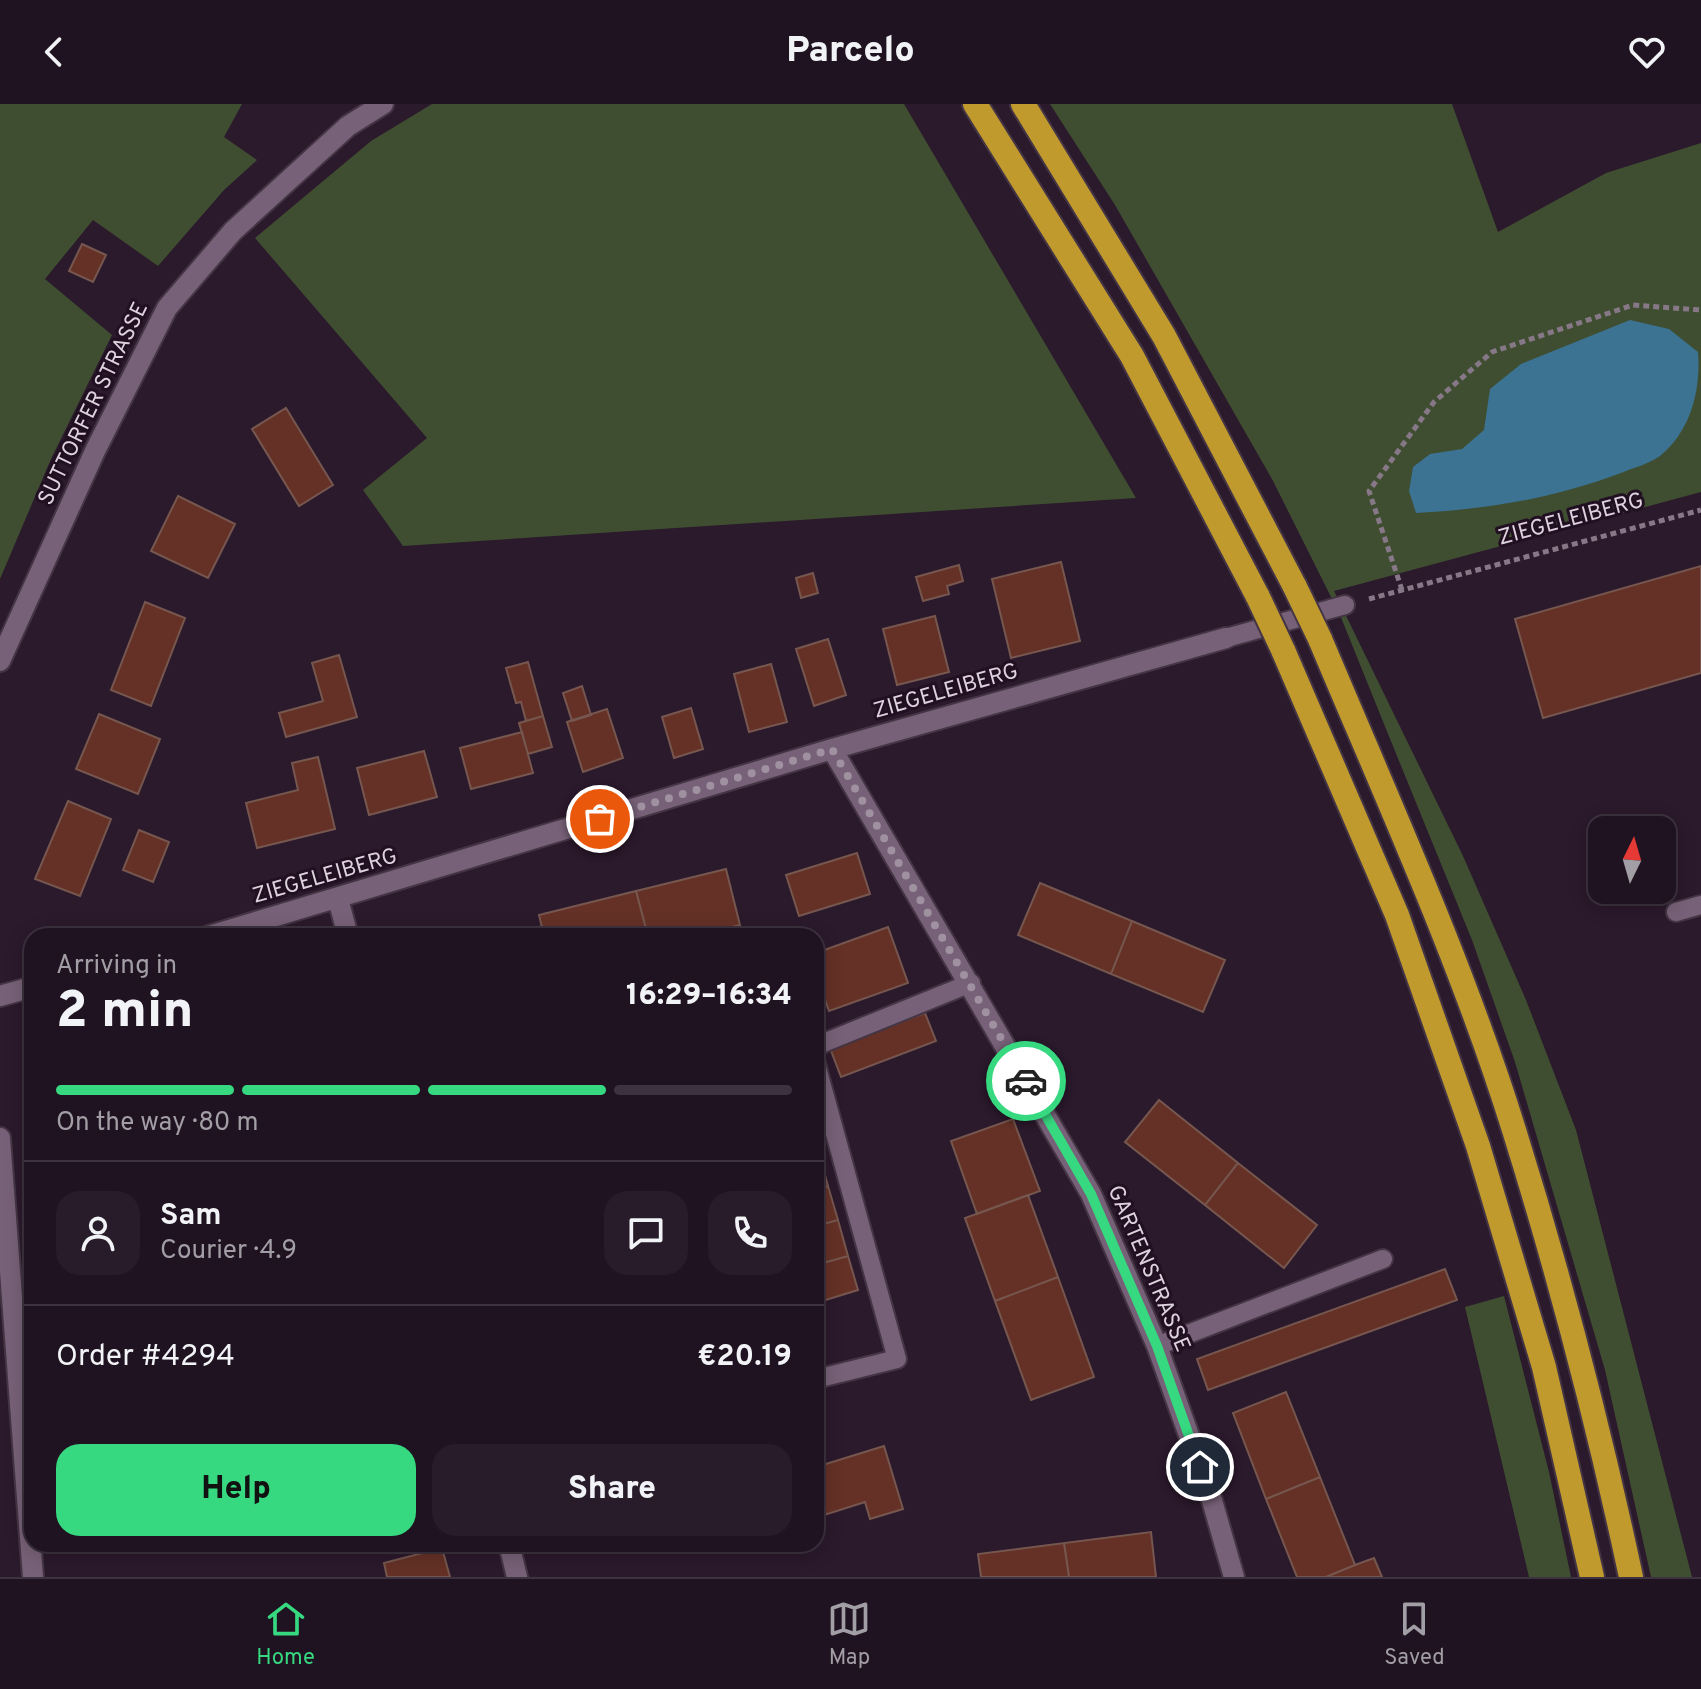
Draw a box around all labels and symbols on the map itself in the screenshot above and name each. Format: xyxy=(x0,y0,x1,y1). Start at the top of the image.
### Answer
street label: SUTTORFER STRASSE xyxy=(33,298,155,510)
street label: ZIEGELEIBERG xyxy=(1495,488,1647,552)
street label: ZIEGELEIBERG xyxy=(870,658,1022,726)
pin xyxy=(566,785,634,853)
north arrow xyxy=(1588,816,1676,904)
street label: ZIEGELEIBERG xyxy=(249,843,401,911)
courier xyxy=(986,1041,1066,1121)
street label: GARTENSTRASSE xyxy=(1101,1182,1195,1356)
pin xyxy=(1166,1433,1234,1501)

